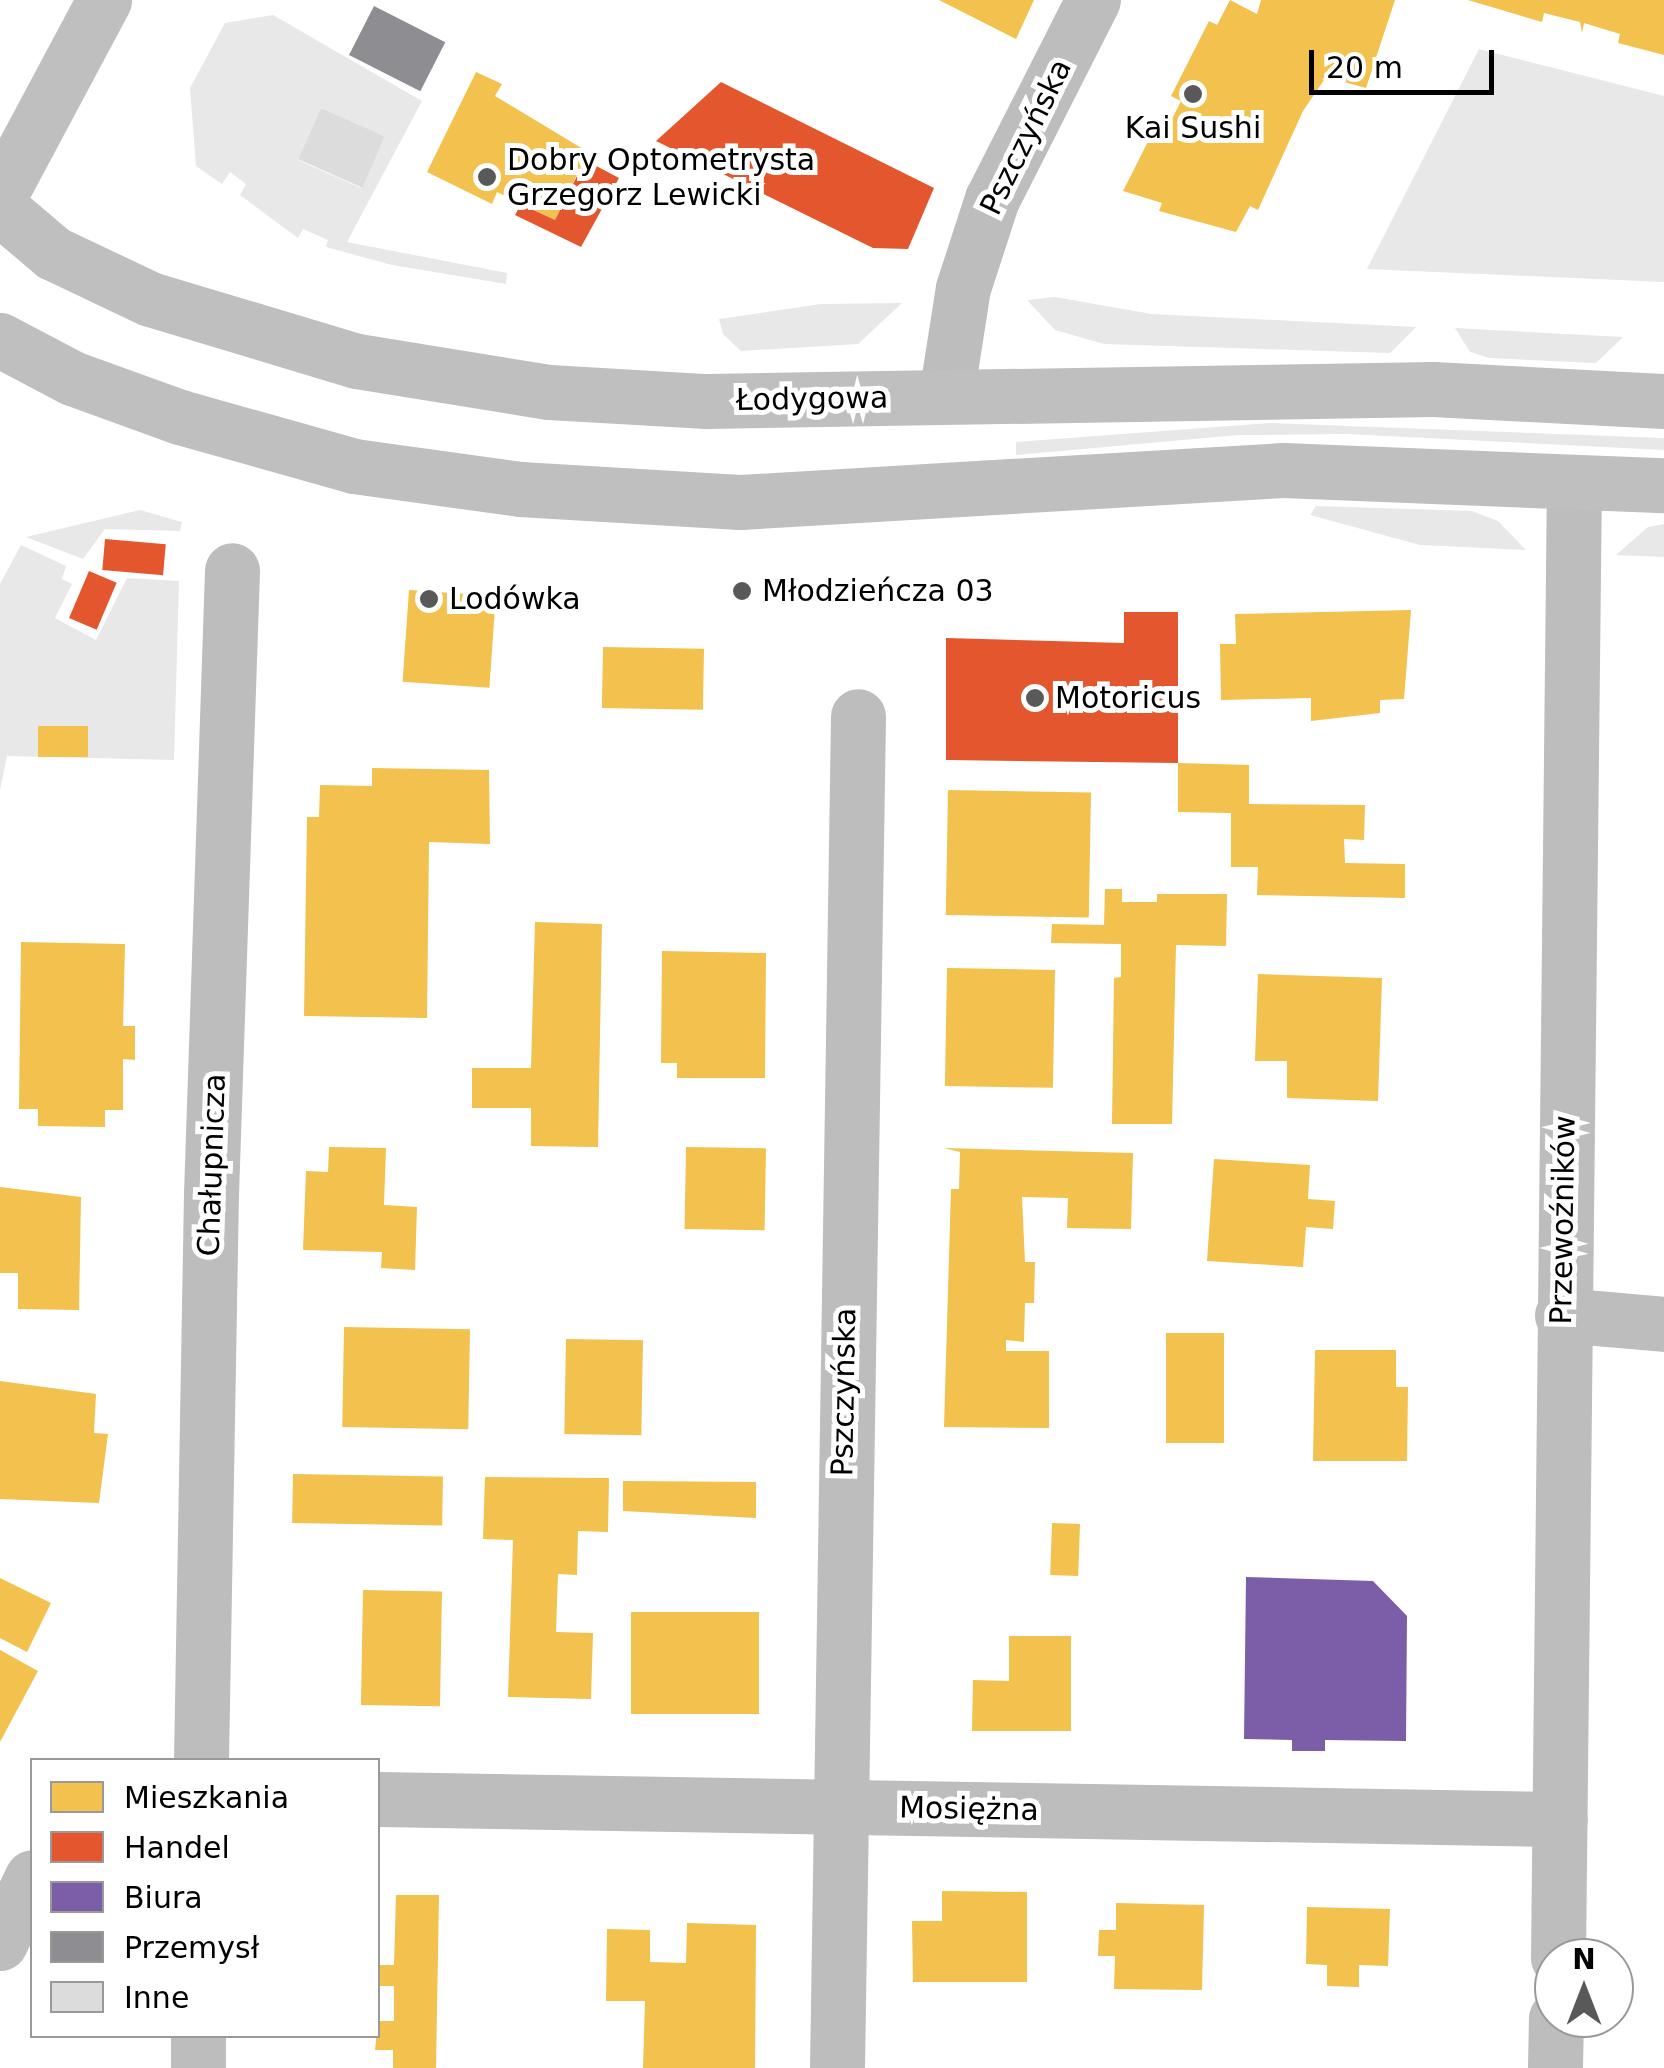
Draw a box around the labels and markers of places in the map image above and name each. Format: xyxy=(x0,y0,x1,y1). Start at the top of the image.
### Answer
marker: Kai Sushi xyxy=(1182,83,1204,105)
place label: Kai Sushi xyxy=(1125,110,1261,146)
place label: Dobry Optometrysta Grzegorz Lewicki xyxy=(507,142,815,212)
marker: Dobry Optometrysta Grzegorz Lewicki xyxy=(476,166,498,188)
place label: Młodzieńcza 03 xyxy=(762,573,994,609)
marker: Młodzieńcza 03 xyxy=(731,580,753,602)
place label: Lodówka xyxy=(449,581,581,617)
marker: Lodówka xyxy=(418,588,440,610)
place label: Motoricus xyxy=(1055,680,1201,716)
marker: Motoricus xyxy=(1024,687,1046,709)

